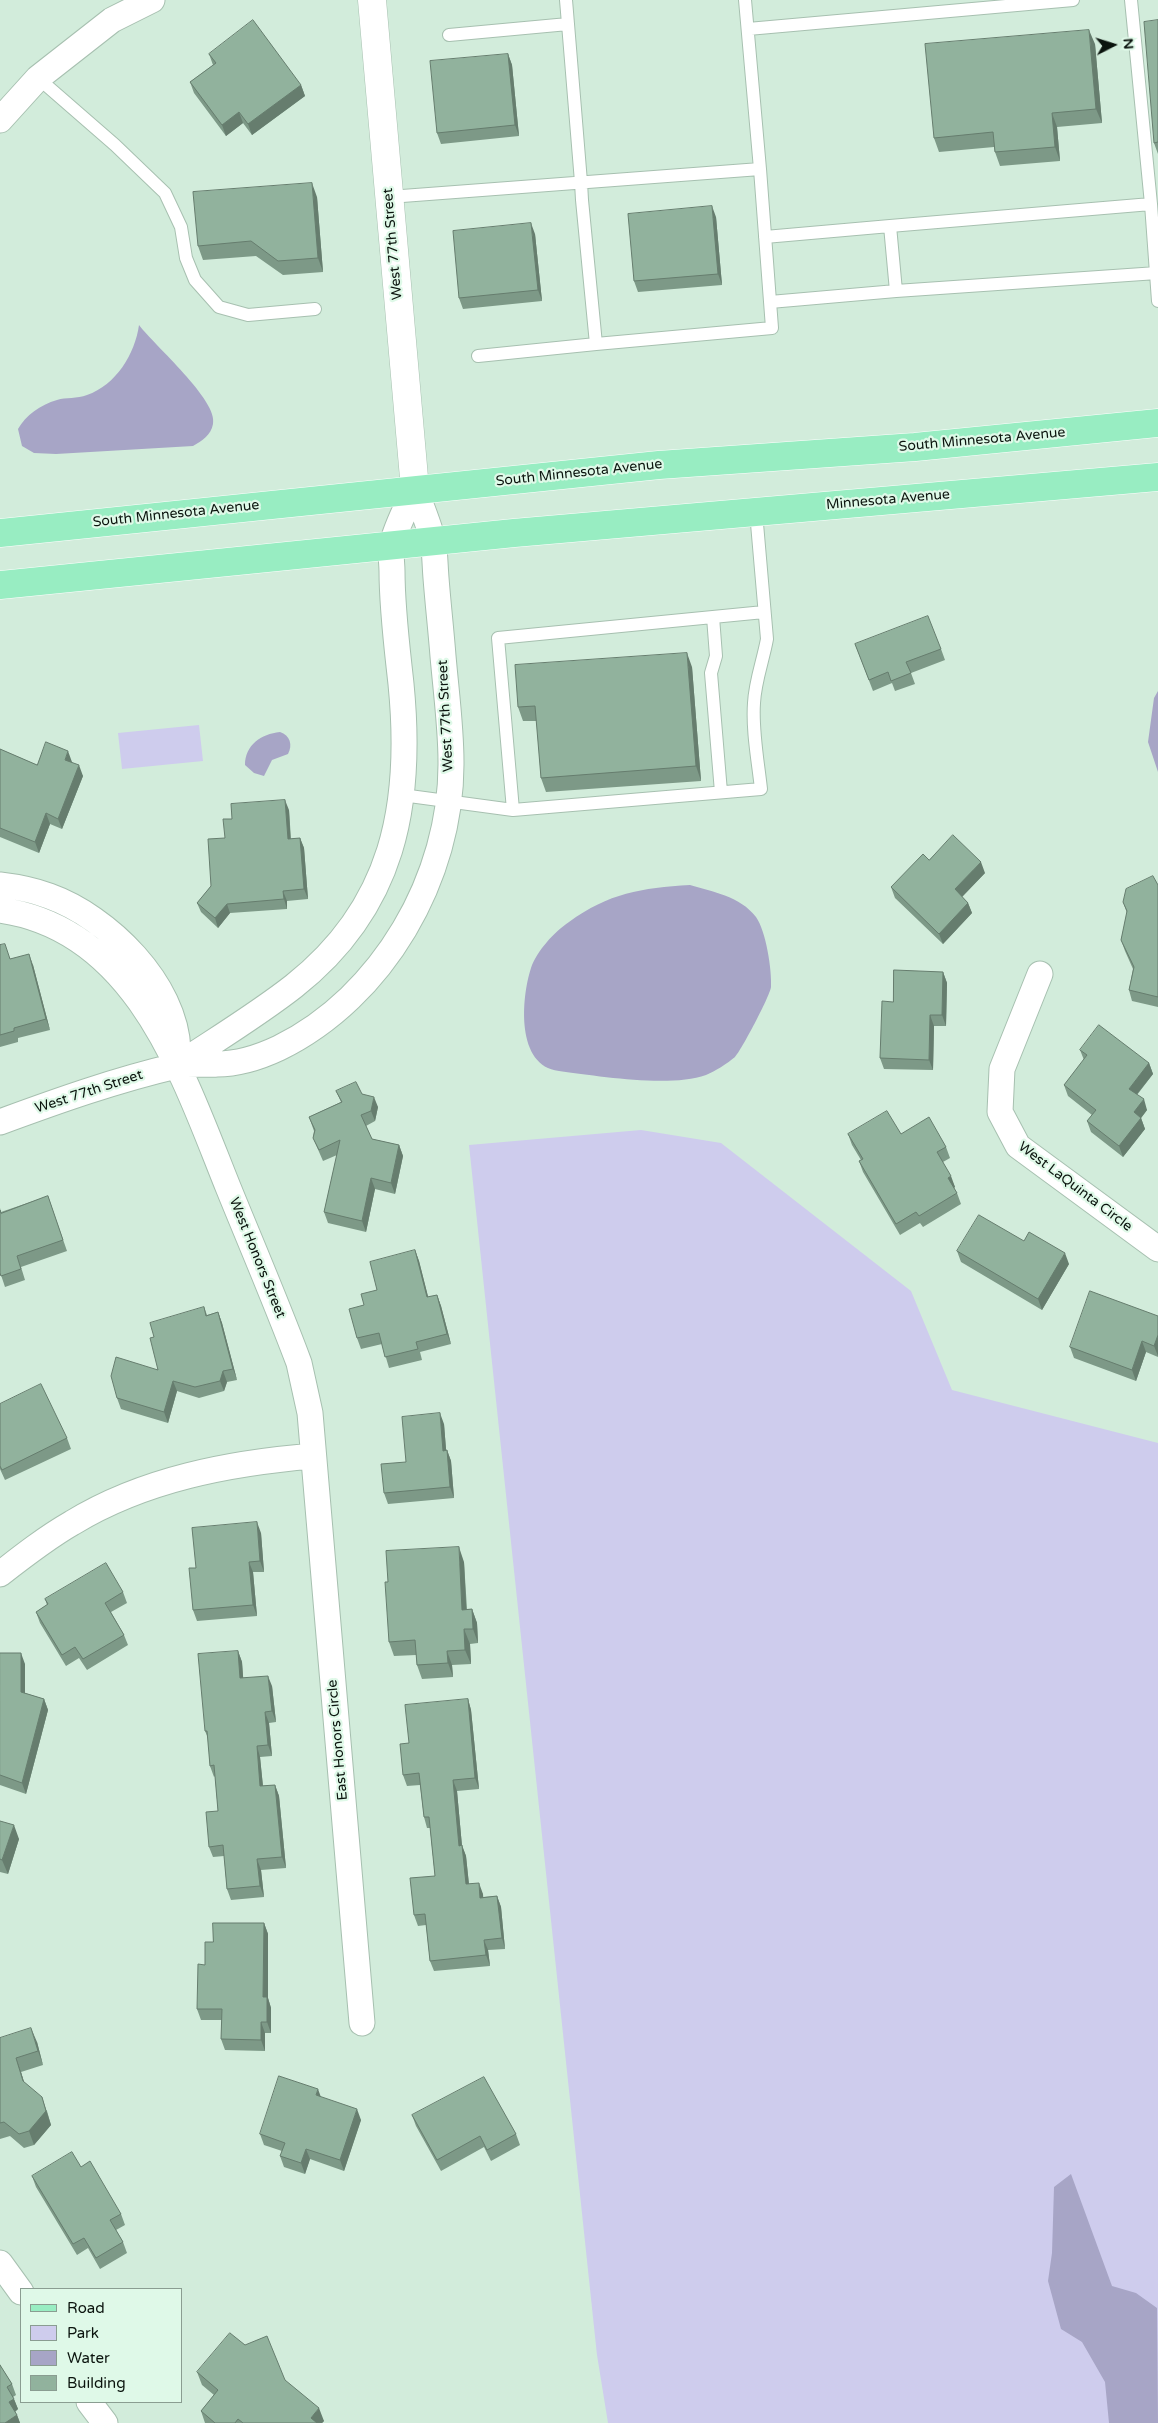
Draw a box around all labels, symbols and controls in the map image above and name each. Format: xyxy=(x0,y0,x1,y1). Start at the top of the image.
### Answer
north arrow xyxy=(1088,20,1138,70)
text: N xyxy=(1119,37,1137,50)
street label: West 77th Street xyxy=(380,187,406,301)
street label: South Minnesota Avenue xyxy=(898,424,1066,456)
street label: South Minnesota Avenue xyxy=(495,456,663,490)
street label: Minnesota Avenue xyxy=(826,486,950,514)
street label: South Minnesota Avenue xyxy=(92,497,260,531)
street label: West 77th Street xyxy=(435,660,457,772)
street label: West 77th Street xyxy=(33,1067,145,1117)
street label: West LaQuinta Circle xyxy=(1015,1139,1135,1235)
street label: West Honors Street xyxy=(225,1195,289,1321)
street label: East Honors Circle xyxy=(324,1679,352,1801)
legend xyxy=(20,2288,182,2403)
text: Road xyxy=(67,2299,105,2317)
text: Park xyxy=(67,2324,99,2342)
text: Water xyxy=(67,2349,110,2367)
text: Building xyxy=(67,2374,126,2392)

